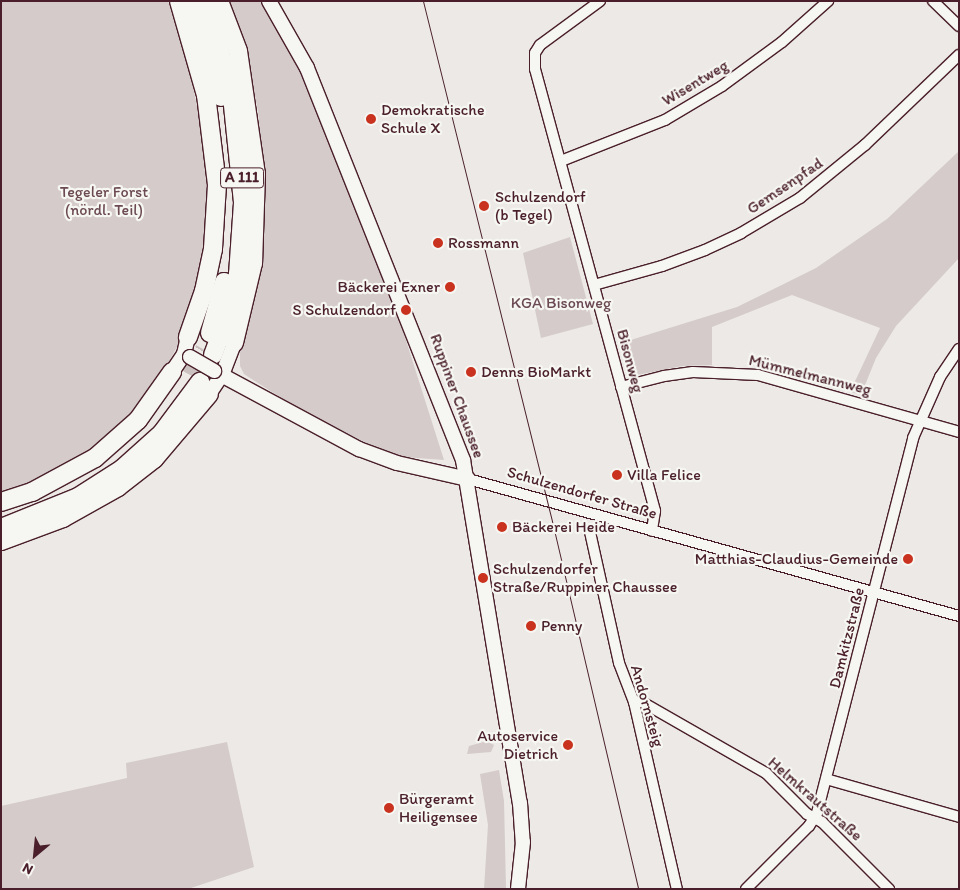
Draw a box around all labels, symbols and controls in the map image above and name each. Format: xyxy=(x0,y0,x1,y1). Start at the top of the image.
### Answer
street label: Wisentweg xyxy=(658,56,732,110)
place label: Demokratische Schule X xyxy=(381,100,485,138)
marker: Demokratische Schule X xyxy=(365,113,377,125)
street label: Gemsenpfad xyxy=(743,154,827,218)
road number: A 111 xyxy=(220,166,264,190)
park label: Tegeler Forst (nördl. Teil) xyxy=(60,182,148,220)
place label: Schulzendorf (b Tegel) xyxy=(495,187,586,225)
marker: Schulzendorf (b Tegel) xyxy=(477,199,491,213)
place label: Rossmann xyxy=(448,233,519,253)
marker: Rossmann xyxy=(432,237,444,249)
place label: Bäckerei Exner xyxy=(337,277,440,297)
marker: Bäckerei Exner xyxy=(444,281,456,293)
park label: KGA Bisonweg xyxy=(511,293,611,313)
place label: S Schulzendorf xyxy=(293,300,396,320)
marker: S Schulzendorf xyxy=(400,304,412,316)
street label: Bisonweg xyxy=(612,327,648,395)
street label: Ruppiner Chaussee xyxy=(426,331,488,461)
street label: Mümmelmannweg xyxy=(747,350,873,400)
place label: Denns BioMarkt xyxy=(481,362,592,382)
marker: Denns BioMarkt xyxy=(465,366,477,378)
street label: Schulzendorfer Straße xyxy=(505,462,659,524)
place label: Villa Felice xyxy=(627,465,700,485)
marker: Villa Felice xyxy=(611,469,623,481)
place label: Bäckerei Heide xyxy=(512,517,615,537)
marker: Bäckerei Heide xyxy=(496,521,508,533)
place label: Matthias-Claudius-Gemeinde xyxy=(695,549,898,569)
marker: Matthias-Claudius-Gemeinde xyxy=(902,553,914,565)
place label: Schulzendorfer Straße/Ruppiner Chaussee xyxy=(493,559,678,597)
marker: Schulzendorfer Straße/Ruppiner Chaussee xyxy=(477,572,489,584)
street label: Damkitzstraße xyxy=(825,586,869,690)
place label: Penny xyxy=(541,616,582,636)
marker: Penny xyxy=(525,620,537,632)
street label: Andornsteig xyxy=(626,663,668,749)
place label: Autoservice Dietrich xyxy=(477,726,558,764)
marker: Autoservice Dietrich xyxy=(562,739,574,751)
street label: Helmkrautstraße xyxy=(764,753,866,845)
place label: Bürgeramt Heiligensee xyxy=(399,789,478,827)
marker: Bürgeramt Heiligensee xyxy=(383,802,395,814)
north arrow xyxy=(10,830,60,880)
text: N xyxy=(20,859,36,878)

